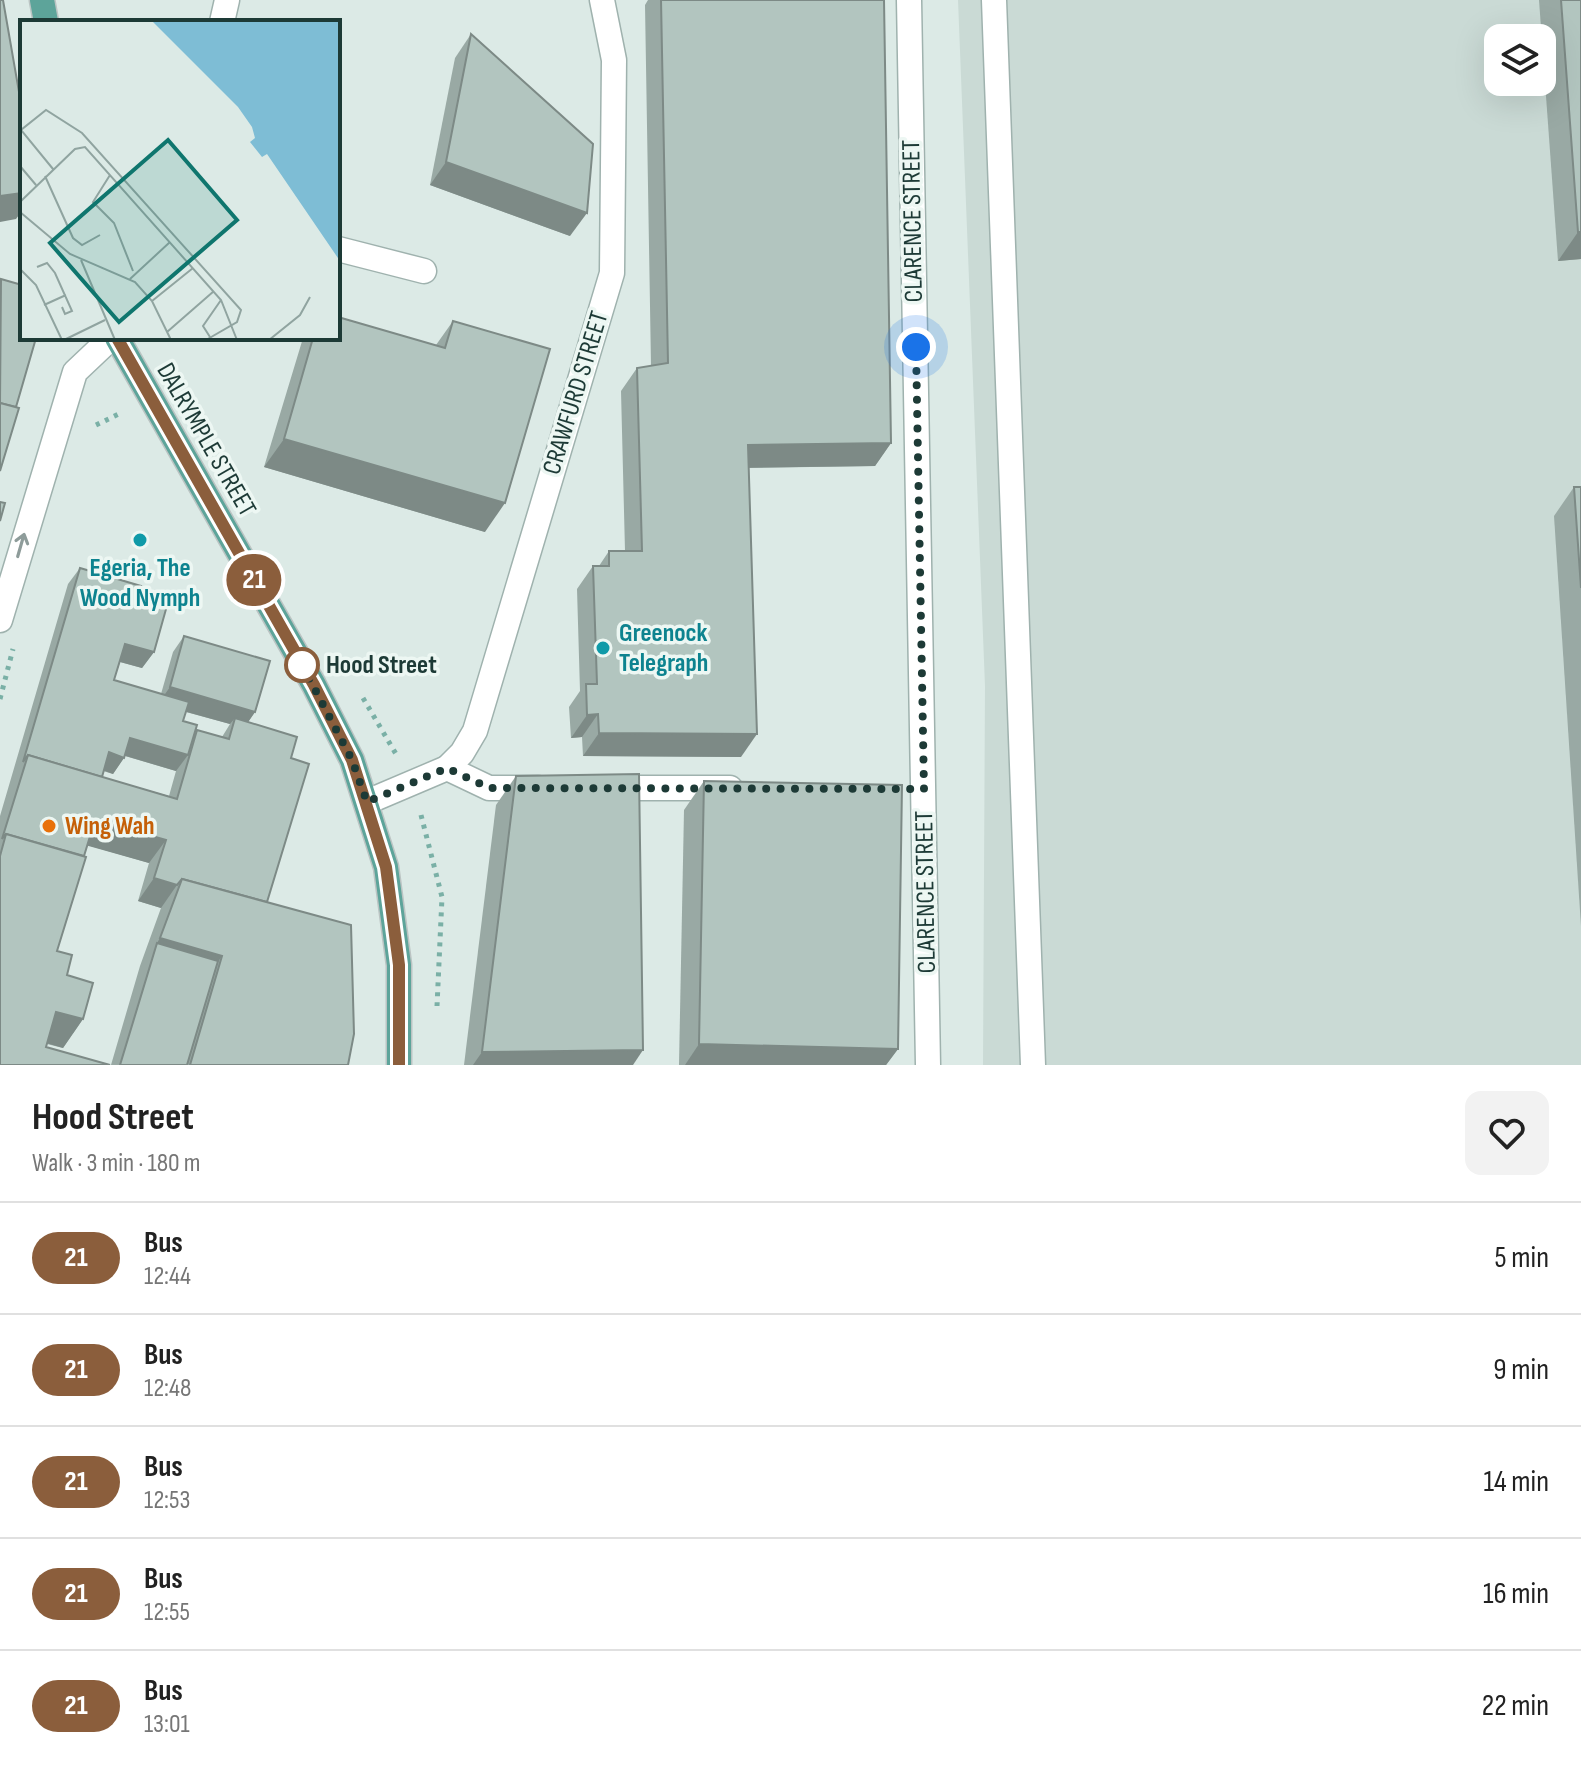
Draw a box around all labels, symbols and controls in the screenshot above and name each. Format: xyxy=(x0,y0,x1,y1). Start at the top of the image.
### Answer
inset map xyxy=(20,20,340,340)
map controls xyxy=(1484,24,1556,96)
button: layers xyxy=(1484,24,1556,96)
street label: CLARENCE STREET xyxy=(896,139,930,303)
street label: CRAWFURD STREET xyxy=(536,308,616,478)
your location xyxy=(896,327,936,367)
street label: DALRYMPLE STREET xyxy=(150,358,262,522)
marker: Egeria, The Wood Nymph xyxy=(131,531,149,549)
one-way arrow xyxy=(15,532,30,558)
place label: Egeria, The Wood Nymph xyxy=(80,553,200,614)
line badge: 21 xyxy=(218,554,290,606)
text: 21 xyxy=(242,563,266,596)
place label: Greenock Telegraph xyxy=(619,618,708,679)
marker: Greenock Telegraph xyxy=(594,639,612,657)
marker: Hood Street xyxy=(285,648,319,682)
place label: Hood Street xyxy=(326,650,437,681)
street label: CLARENCE STREET xyxy=(909,810,943,974)
place label: Wing Wah xyxy=(65,811,155,842)
marker: Wing Wah xyxy=(40,817,58,835)
button: heart xyxy=(1465,1091,1549,1175)
text: Hood Street xyxy=(32,1095,194,1140)
text: Walk · 3 min · 180 m xyxy=(32,1148,200,1179)
text: Bus xyxy=(144,1225,183,1261)
text: 5 min xyxy=(1495,1240,1549,1276)
text: 21 xyxy=(64,1241,88,1274)
text: 12:44 xyxy=(144,1261,191,1292)
text: Bus xyxy=(144,1337,183,1373)
text: 9 min xyxy=(1493,1352,1549,1388)
text: 21 xyxy=(64,1353,88,1386)
text: 12:48 xyxy=(144,1373,191,1404)
text: Bus xyxy=(144,1449,183,1485)
text: 14 min xyxy=(1484,1464,1549,1500)
text: 21 xyxy=(64,1465,88,1498)
text: 12:53 xyxy=(144,1485,190,1516)
text: Bus xyxy=(144,1561,183,1597)
text: 16 min xyxy=(1483,1576,1549,1612)
text: 21 xyxy=(64,1577,88,1610)
text: 12:55 xyxy=(144,1597,190,1628)
text: Bus xyxy=(144,1673,183,1709)
text: 22 min xyxy=(1482,1688,1549,1724)
text: 21 xyxy=(64,1689,88,1722)
text: 13:01 xyxy=(144,1709,190,1740)

